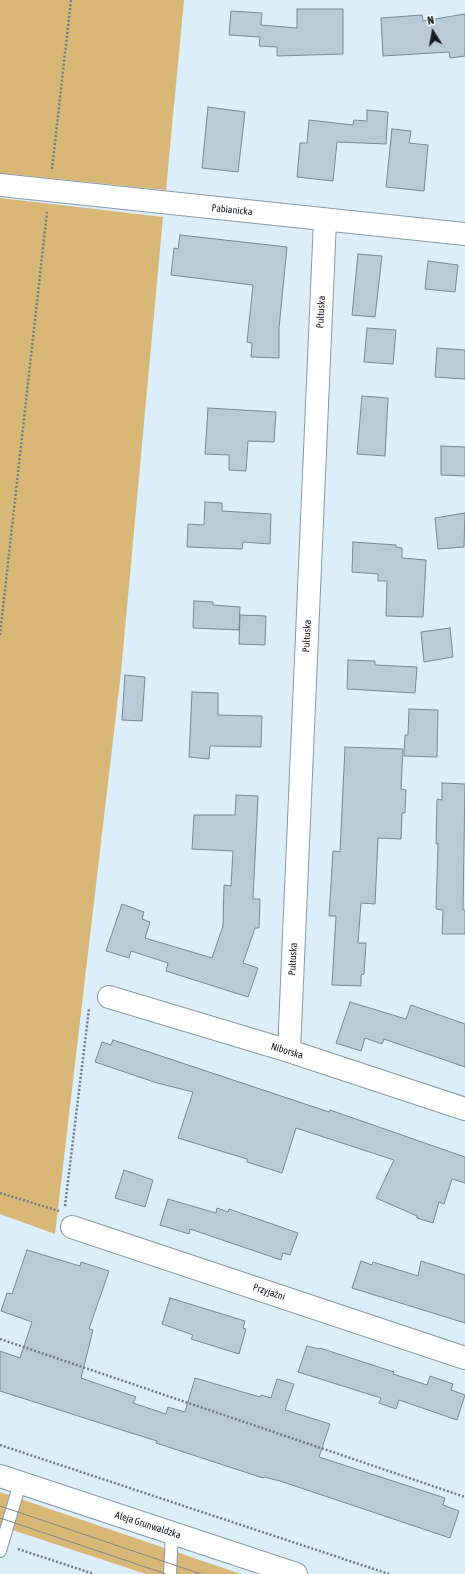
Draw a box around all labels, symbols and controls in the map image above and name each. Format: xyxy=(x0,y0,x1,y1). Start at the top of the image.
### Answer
north arrow xyxy=(413,12,453,52)
text: N xyxy=(426,14,435,27)
street label: Pabianicka xyxy=(211,202,253,218)
street label: Pułtuska xyxy=(314,295,328,329)
street label: Pułtuska xyxy=(300,619,314,653)
street label: Pułtuska xyxy=(286,942,300,976)
street label: Niborska xyxy=(269,1040,305,1062)
street label: Przyjaźni xyxy=(251,1281,287,1303)
street label: Aleja Grunwaldzka xyxy=(113,1509,183,1541)

